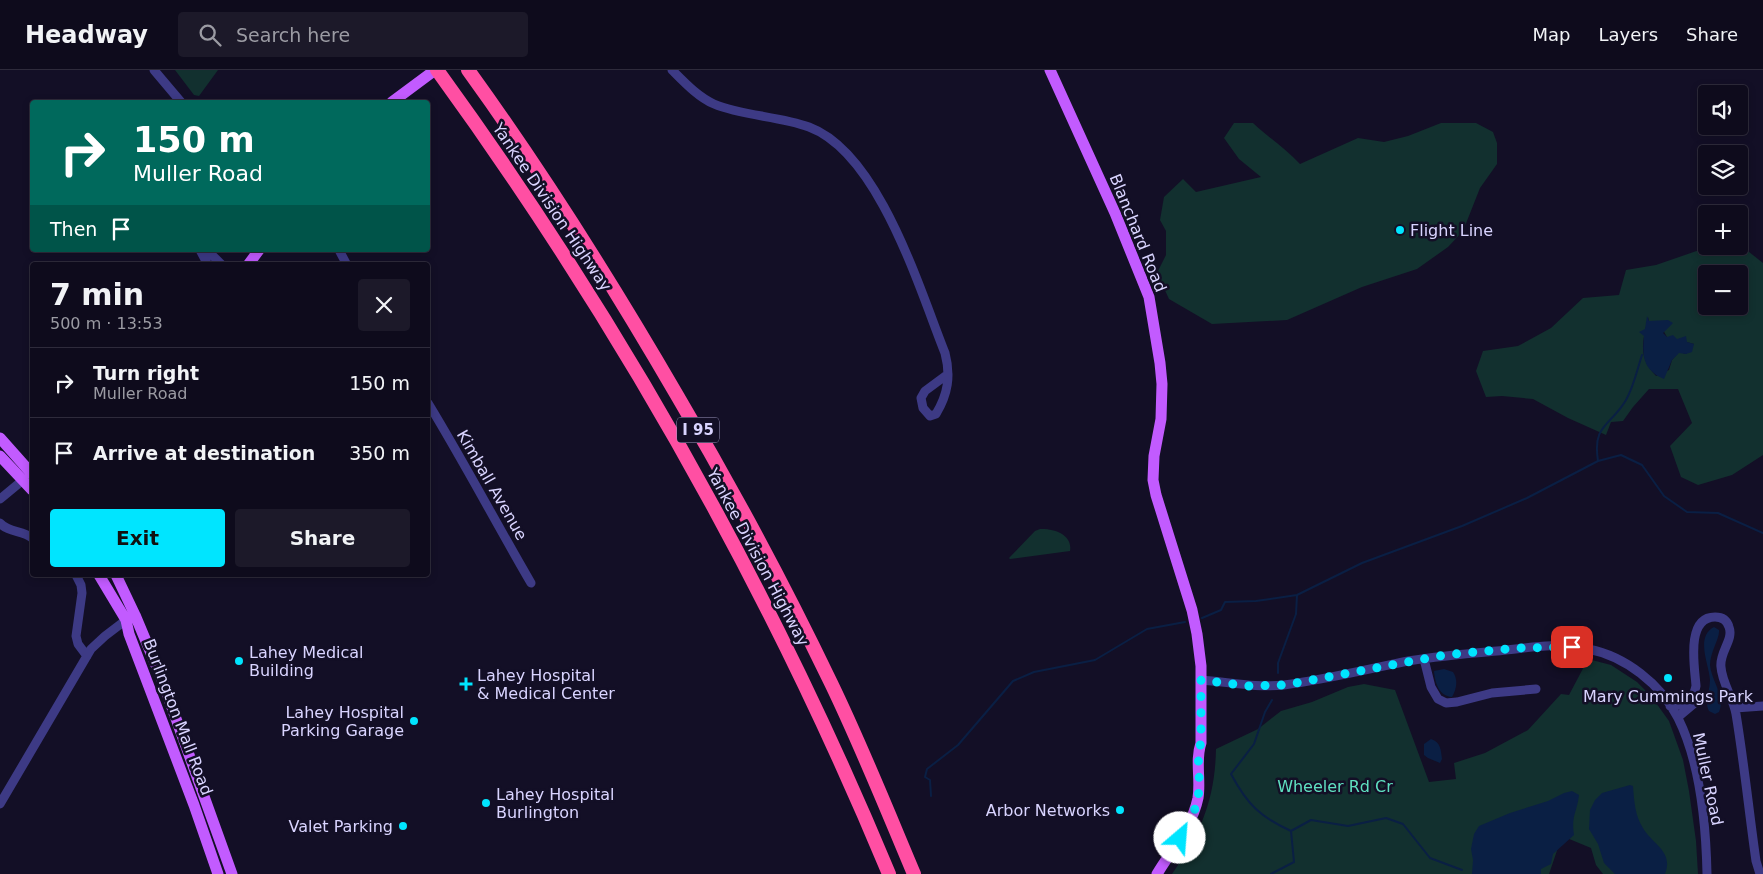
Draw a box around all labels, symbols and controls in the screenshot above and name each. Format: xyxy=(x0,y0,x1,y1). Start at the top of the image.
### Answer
search box xyxy=(178,12,528,57)
text: Headway xyxy=(25,21,148,49)
icon: search xyxy=(196,21,224,49)
text: Search here xyxy=(236,24,350,46)
text: Map xyxy=(1532,24,1570,45)
text: Layers xyxy=(1598,24,1658,45)
text: Share xyxy=(1686,24,1738,45)
map controls xyxy=(1698,85,1748,315)
button: sound xyxy=(1698,85,1748,135)
street label: Yankee Division Highway xyxy=(488,119,615,295)
icon: right xyxy=(50,120,115,185)
text: 150 m xyxy=(133,120,255,160)
button: layers xyxy=(1698,145,1748,195)
text: Muller Road xyxy=(133,161,263,186)
street label: Blanchard Road xyxy=(1106,171,1170,295)
button: + xyxy=(1698,205,1748,255)
icon: arrive xyxy=(107,215,135,243)
text: Then xyxy=(50,218,97,240)
place label: Flight Line xyxy=(1410,221,1493,240)
marker: Flight Line xyxy=(1394,224,1406,236)
button: − xyxy=(1698,265,1748,315)
text: 7 min xyxy=(50,277,144,312)
button: close xyxy=(358,279,410,331)
text: 500 m · 13:53 xyxy=(50,314,163,333)
text: Turn right xyxy=(93,362,199,384)
icon: right xyxy=(50,369,78,397)
text: 150 m xyxy=(349,372,410,394)
text: Muller Road xyxy=(93,384,188,403)
road number: I 95 xyxy=(677,418,719,442)
street label: Kimball Avenue xyxy=(453,427,531,543)
icon: arrive xyxy=(50,439,78,467)
text: Arrive at destination xyxy=(93,442,315,464)
text: 350 m xyxy=(349,442,410,464)
street label: Yankee Division Highway xyxy=(703,464,813,649)
button: Exit xyxy=(50,509,225,567)
button: Share xyxy=(235,509,410,567)
pin xyxy=(1551,626,1593,668)
icon: arrive xyxy=(1558,633,1586,661)
street label: Burlington Mall Road xyxy=(139,636,217,798)
place label: Lahey Medical Building xyxy=(249,643,364,680)
marker: Lahey Medical Building xyxy=(233,655,245,667)
place label: Lahey Hospital & Medical Center xyxy=(477,666,615,703)
marker: Mary Cummings Park xyxy=(1662,672,1674,684)
marker: Lahey Hospital & Medical Center xyxy=(459,677,473,691)
place label: Mary Cummings Park xyxy=(1583,687,1754,706)
place label: Lahey Hospital Parking Garage xyxy=(281,703,404,740)
marker: Lahey Hospital Parking Garage xyxy=(408,715,420,727)
street label: Muller Road xyxy=(1689,731,1727,827)
park label: Wheeler Rd Cr xyxy=(1277,777,1393,796)
place label: Lahey Hospital Burlington xyxy=(496,785,615,822)
marker: Lahey Hospital Burlington xyxy=(480,797,492,809)
place label: Arbor Networks xyxy=(986,801,1110,820)
marker: Arbor Networks xyxy=(1114,804,1126,816)
position arrow xyxy=(1153,811,1205,863)
place label: Valet Parking xyxy=(289,817,393,836)
marker: Valet Parking xyxy=(397,820,409,832)

